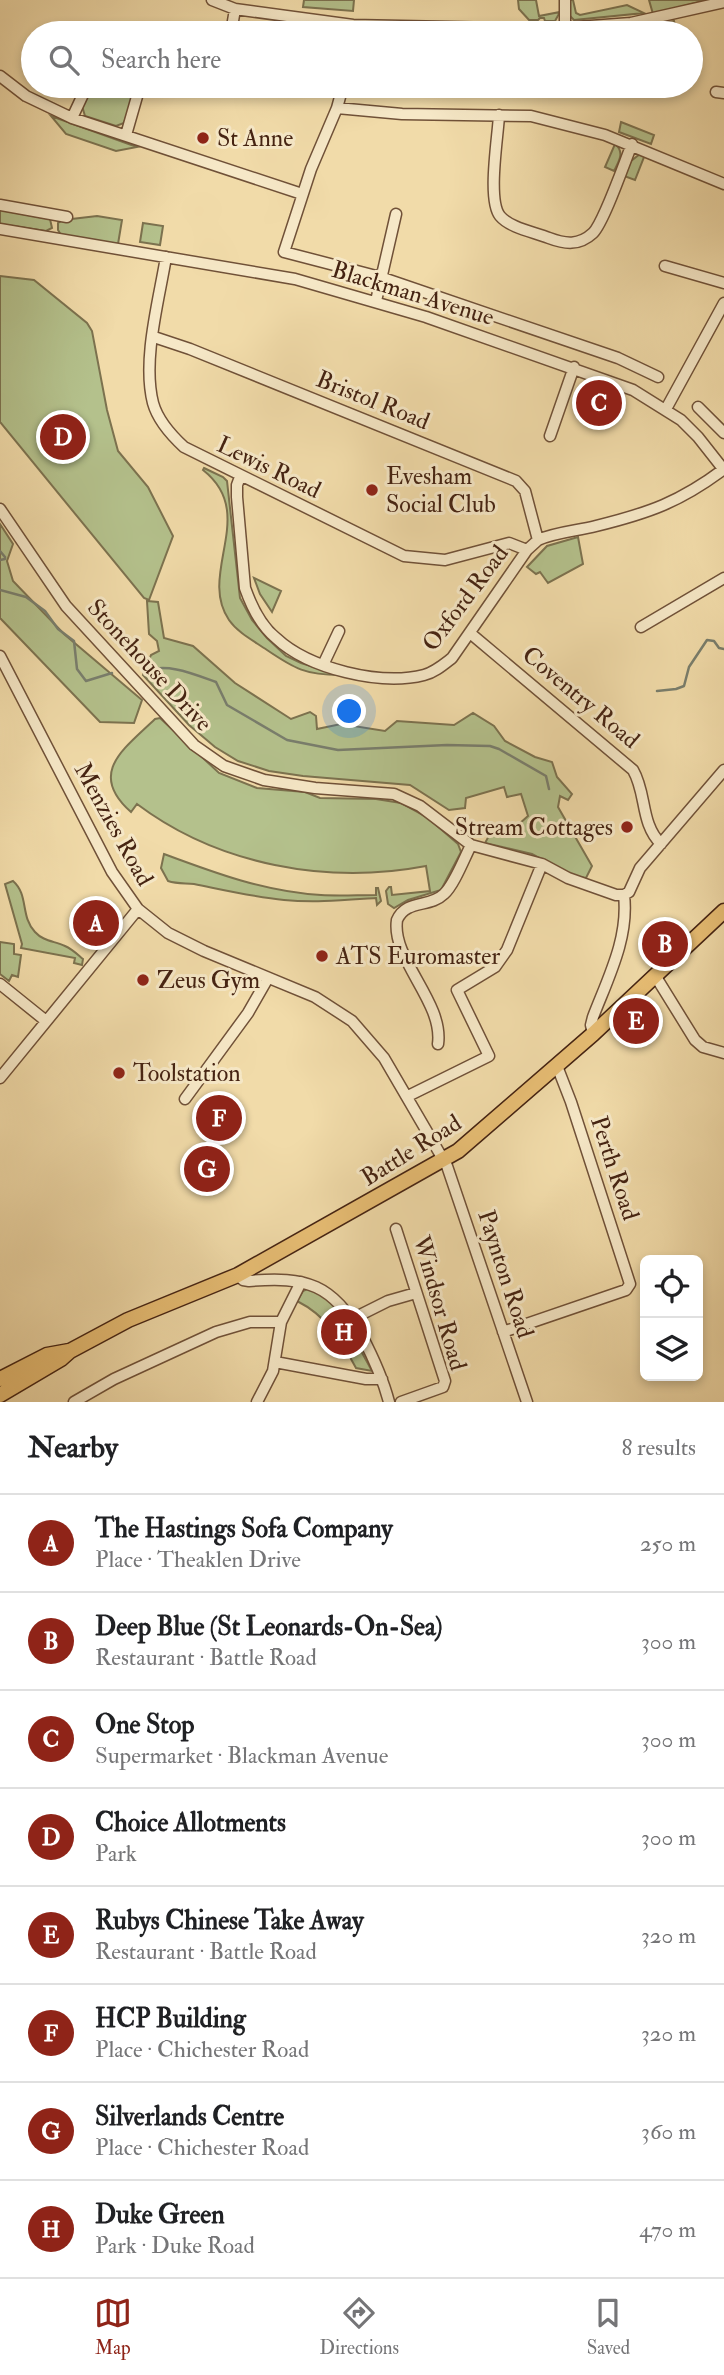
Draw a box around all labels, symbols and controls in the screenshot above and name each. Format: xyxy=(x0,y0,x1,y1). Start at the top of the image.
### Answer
search box xyxy=(21,21,703,98)
icon: search xyxy=(45,41,83,79)
text: Search here xyxy=(101,44,221,76)
place label: St Anne xyxy=(217,123,293,154)
marker: St Anne xyxy=(195,130,211,146)
street label: Blackman Avenue xyxy=(328,254,498,333)
street label: Bristol Road xyxy=(312,364,434,437)
pin: C xyxy=(576,377,622,429)
pin: D xyxy=(40,411,86,463)
street label: Lewis Road xyxy=(212,429,326,506)
place label: Evesham Social Club xyxy=(386,461,496,520)
marker: Evesham Social Club xyxy=(364,482,380,498)
street label: Oxford Road xyxy=(415,539,516,658)
street label: Stonehouse Drive xyxy=(80,593,219,738)
street label: Coventry Road xyxy=(516,639,646,756)
your location xyxy=(332,694,366,728)
street label: Menzies Road xyxy=(67,757,160,892)
place label: Stream Cottages xyxy=(455,812,613,843)
marker: Stream Cottages xyxy=(619,819,635,835)
pin: A xyxy=(73,897,119,949)
pin: B xyxy=(642,918,688,970)
place label: ATS Euromaster xyxy=(335,941,500,972)
marker: ATS Euromaster xyxy=(314,948,330,964)
place label: Zeus Gym xyxy=(157,965,260,996)
marker: Zeus Gym xyxy=(135,972,151,988)
pin: E xyxy=(613,995,659,1047)
place label: Toolstation xyxy=(133,1058,241,1089)
marker: Toolstation xyxy=(111,1065,127,1081)
pin: F xyxy=(196,1092,242,1144)
street label: Battle Road xyxy=(355,1107,467,1193)
street label: Perth Road xyxy=(583,1112,646,1224)
pin: G xyxy=(184,1143,230,1195)
street label: Paynton Road xyxy=(470,1206,541,1342)
street label: Windsor Road xyxy=(405,1231,474,1374)
map controls xyxy=(640,1255,703,1381)
button: locate xyxy=(640,1255,703,1318)
pin: H xyxy=(321,1306,367,1358)
button: layers xyxy=(640,1318,703,1381)
text: Nearby xyxy=(28,1429,118,1466)
text: 8 results xyxy=(621,1433,696,1462)
text: The Hastings Sofa Company xyxy=(95,1513,393,1545)
text: A xyxy=(44,1529,58,1558)
text: 250 m xyxy=(640,1529,696,1558)
text: Place · Theaklen Drive xyxy=(95,1545,301,1574)
text: Deep Blue (St Leonards-On-Sea) xyxy=(95,1611,442,1643)
text: B xyxy=(43,1627,59,1656)
text: 300 m xyxy=(641,1627,696,1656)
text: Restaurant · Battle Road xyxy=(95,1643,317,1672)
text: One Stop xyxy=(95,1709,194,1741)
text: C xyxy=(43,1725,59,1754)
text: 300 m xyxy=(641,1725,696,1754)
text: Supermarket · Blackman Avenue xyxy=(95,1741,388,1770)
text: Choice Allotments xyxy=(95,1807,286,1839)
text: D xyxy=(42,1823,60,1852)
text: 300 m xyxy=(641,1823,696,1852)
text: Park xyxy=(95,1839,137,1868)
text: Rubys Chinese Take Away xyxy=(95,1905,364,1937)
text: E xyxy=(43,1921,59,1950)
text: 320 m xyxy=(641,1921,696,1950)
text: Restaurant · Battle Road xyxy=(95,1937,317,1966)
text: HCP Building xyxy=(95,2003,246,2035)
text: F xyxy=(44,2019,58,2048)
text: 320 m xyxy=(641,2019,696,2048)
text: Place · Chichester Road xyxy=(95,2035,309,2064)
text: Silverlands Centre xyxy=(95,2101,284,2133)
text: G xyxy=(41,2117,61,2146)
text: 360 m xyxy=(641,2117,696,2146)
text: Place · Chichester Road xyxy=(95,2133,309,2162)
text: Duke Green xyxy=(95,2199,225,2231)
text: H xyxy=(42,2215,60,2244)
text: 470 m xyxy=(639,2215,696,2244)
text: Park · Duke Road xyxy=(95,2231,255,2260)
tab: Map xyxy=(94,2294,132,2360)
tab: Directions xyxy=(319,2294,399,2360)
tab: Saved xyxy=(587,2294,630,2360)

